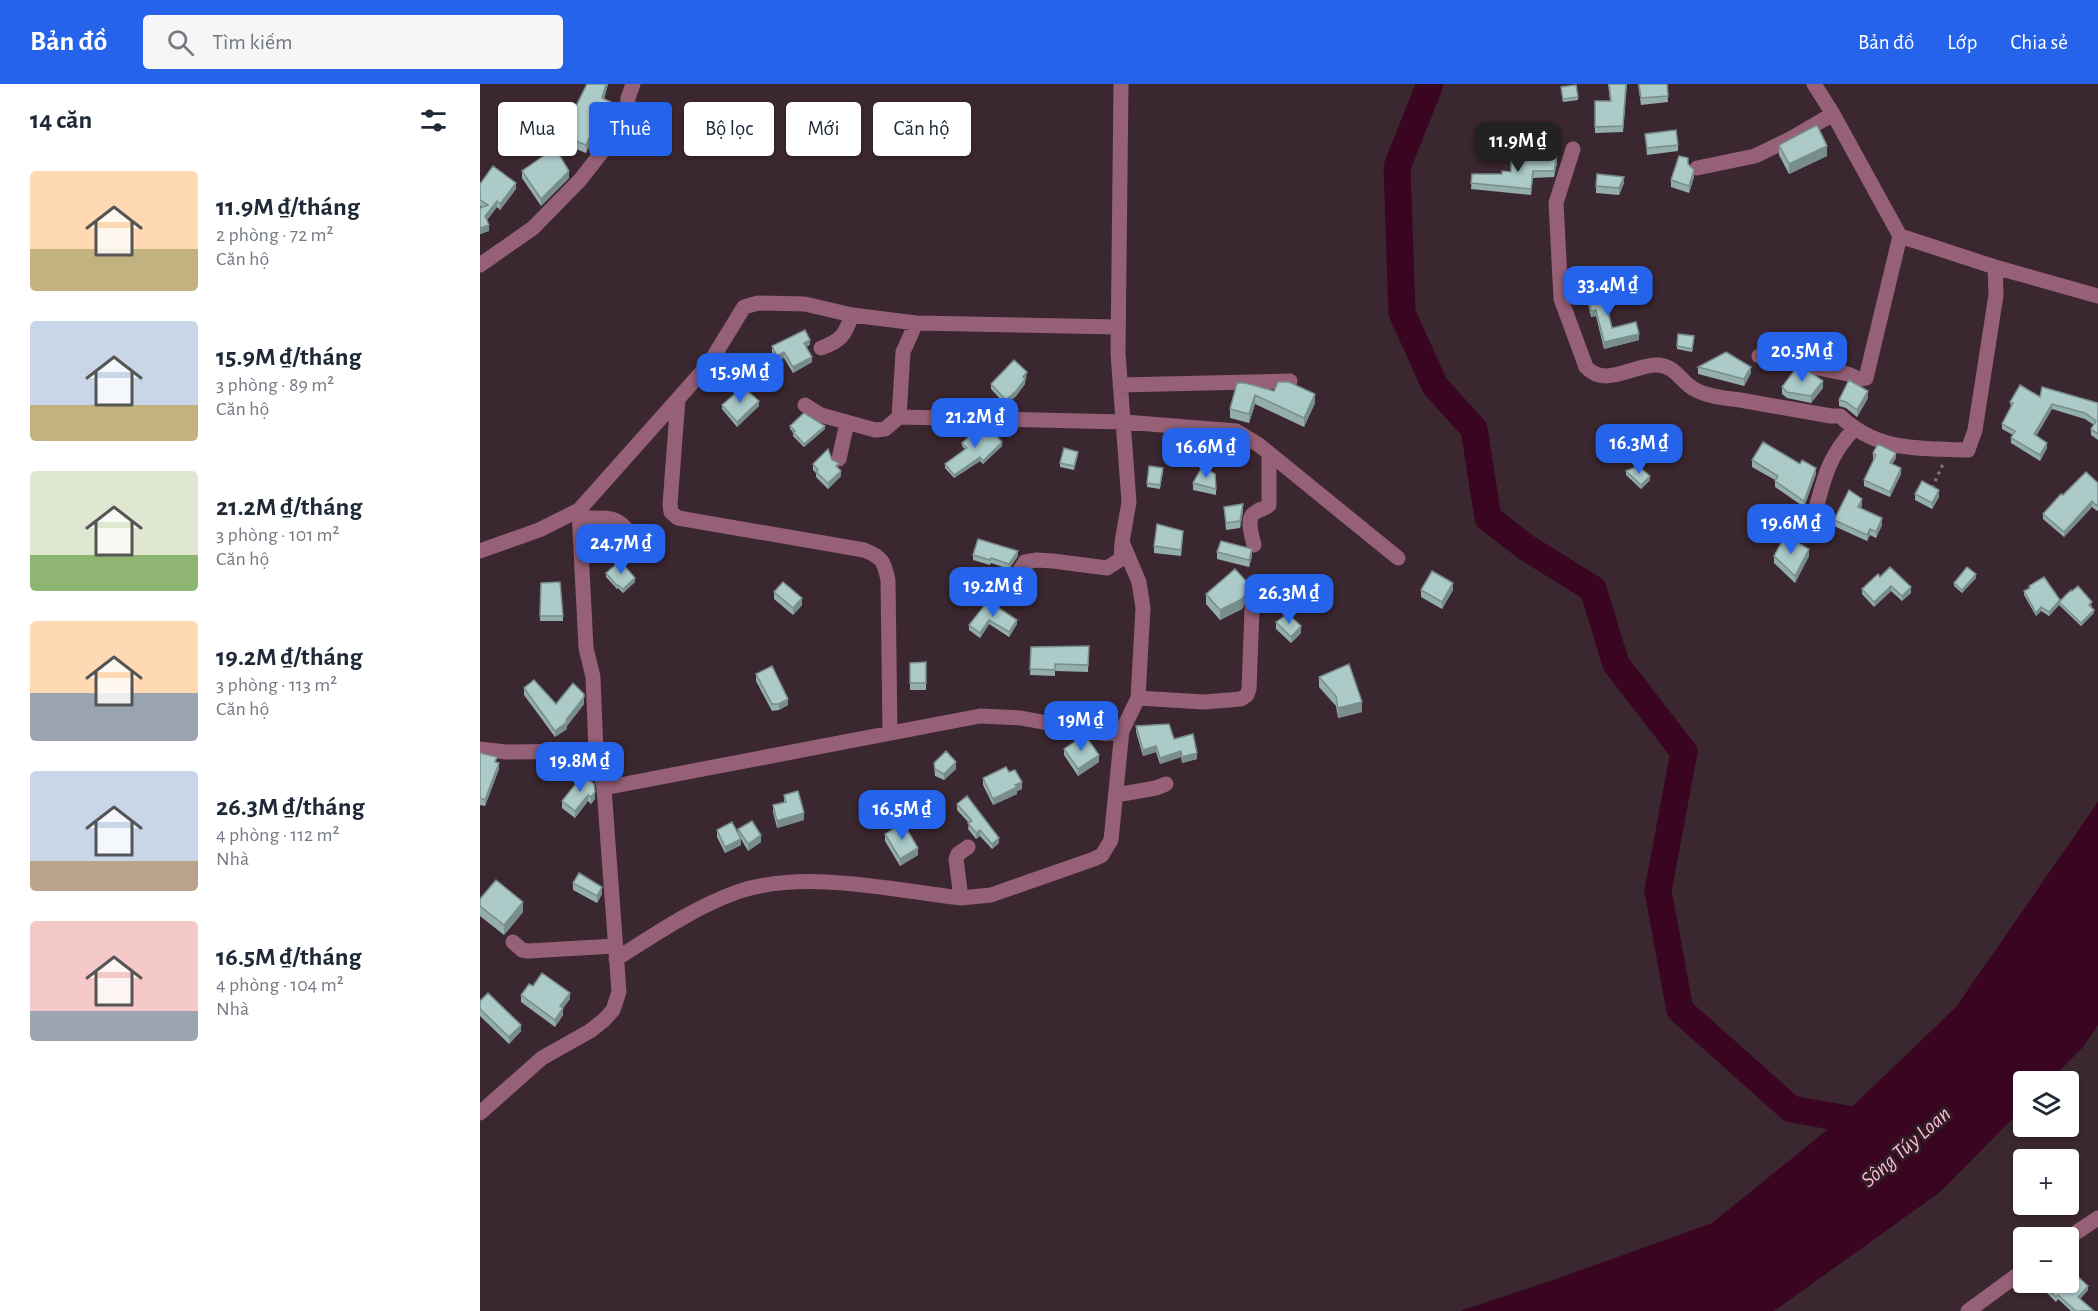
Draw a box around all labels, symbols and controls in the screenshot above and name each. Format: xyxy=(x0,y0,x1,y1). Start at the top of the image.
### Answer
search box xyxy=(143,15,563,69)
icon: search xyxy=(164,26,197,59)
text: Bản đồ xyxy=(30,28,107,56)
text: Tìm kiếm xyxy=(212,31,293,53)
text: Bản đồ xyxy=(1858,32,1914,53)
text: Lớp xyxy=(1947,32,1977,53)
text: Chia sẻ xyxy=(2010,32,2068,53)
chip: Mua xyxy=(498,102,577,156)
chip: Thuê xyxy=(589,102,672,156)
chip: Bộ lọc xyxy=(684,102,774,156)
chip: Mới xyxy=(786,102,861,156)
chip: Căn hộ xyxy=(873,102,971,156)
icon: filters xyxy=(417,104,450,137)
text: 14 căn xyxy=(30,107,92,133)
pin: 11.9M ₫ xyxy=(1463,122,1573,173)
text: 11.9M ₫ xyxy=(1489,131,1547,151)
text: 11.9M ₫/tháng xyxy=(216,194,360,220)
icon: home xyxy=(78,195,150,267)
text: 2 phòng · 72 m² xyxy=(216,225,334,245)
text: Căn hộ xyxy=(216,249,269,269)
pin: 33.4M ₫ xyxy=(1553,266,1663,317)
text: 33.4M ₫ xyxy=(1578,275,1638,295)
pin: 20.5M ₫ xyxy=(1747,332,1857,383)
text: 20.5M ₫ xyxy=(1771,341,1833,361)
text: 15.9M ₫/tháng xyxy=(216,344,362,370)
icon: home xyxy=(78,345,150,417)
pin: 15.9M ₫ xyxy=(685,353,795,404)
text: 15.9M ₫ xyxy=(711,362,769,382)
text: 3 phòng · 89 m² xyxy=(216,375,334,395)
pin: 21.2M ₫ xyxy=(920,398,1030,449)
text: Căn hộ xyxy=(216,399,269,419)
text: 21.2M ₫ xyxy=(945,407,1005,427)
pin: 16.3M ₫ xyxy=(1584,424,1694,475)
pin: 16.6M ₫ xyxy=(1151,428,1261,479)
text: 16.3M ₫ xyxy=(1610,433,1668,453)
text: 16.6M ₫ xyxy=(1176,437,1236,457)
text: 21.2M ₫/tháng xyxy=(216,494,362,520)
icon: home xyxy=(78,495,150,567)
pin: 19.6M ₫ xyxy=(1736,504,1846,555)
text: 19.6M ₫ xyxy=(1761,513,1821,533)
pin: 24.7M ₫ xyxy=(566,524,676,575)
text: 3 phòng · 101 m² xyxy=(216,525,340,545)
text: 24.7M ₫ xyxy=(590,533,652,553)
text: Căn hộ xyxy=(216,549,269,569)
pin: 19.2M ₫ xyxy=(938,567,1048,618)
pin: 26.3M ₫ xyxy=(1234,574,1344,625)
text: 19.2M ₫ xyxy=(963,576,1023,596)
text: 26.3M ₫ xyxy=(1259,583,1320,603)
text: 19.2M ₫/tháng xyxy=(216,644,363,670)
icon: home xyxy=(78,645,150,717)
text: 3 phòng · 113 m² xyxy=(216,675,337,695)
text: Căn hộ xyxy=(216,699,269,719)
pin: 19M ₫ xyxy=(1039,701,1123,752)
text: 19M ₫ xyxy=(1058,710,1104,730)
pin: 19.8M ₫ xyxy=(525,742,635,793)
text: 19.8M ₫ xyxy=(550,751,610,771)
pin: 16.5M ₫ xyxy=(847,790,957,841)
text: 26.3M ₫/tháng xyxy=(216,794,364,820)
icon: home xyxy=(78,795,150,867)
text: 16.5M ₫ xyxy=(873,799,931,819)
text: 4 phòng · 112 m² xyxy=(216,825,340,845)
text: Nhà xyxy=(216,849,249,869)
text: 16.5M ₫/tháng xyxy=(216,944,362,970)
icon: home xyxy=(78,945,150,1017)
text: 4 phòng · 104 m² xyxy=(216,975,344,995)
text: Nhà xyxy=(216,999,249,1019)
map controls xyxy=(2013,1071,2079,1293)
button: layers xyxy=(2013,1071,2079,1137)
water label: Sông Túy Loan xyxy=(1857,1102,1955,1191)
button: + xyxy=(2013,1149,2079,1215)
button: − xyxy=(2013,1227,2079,1293)

